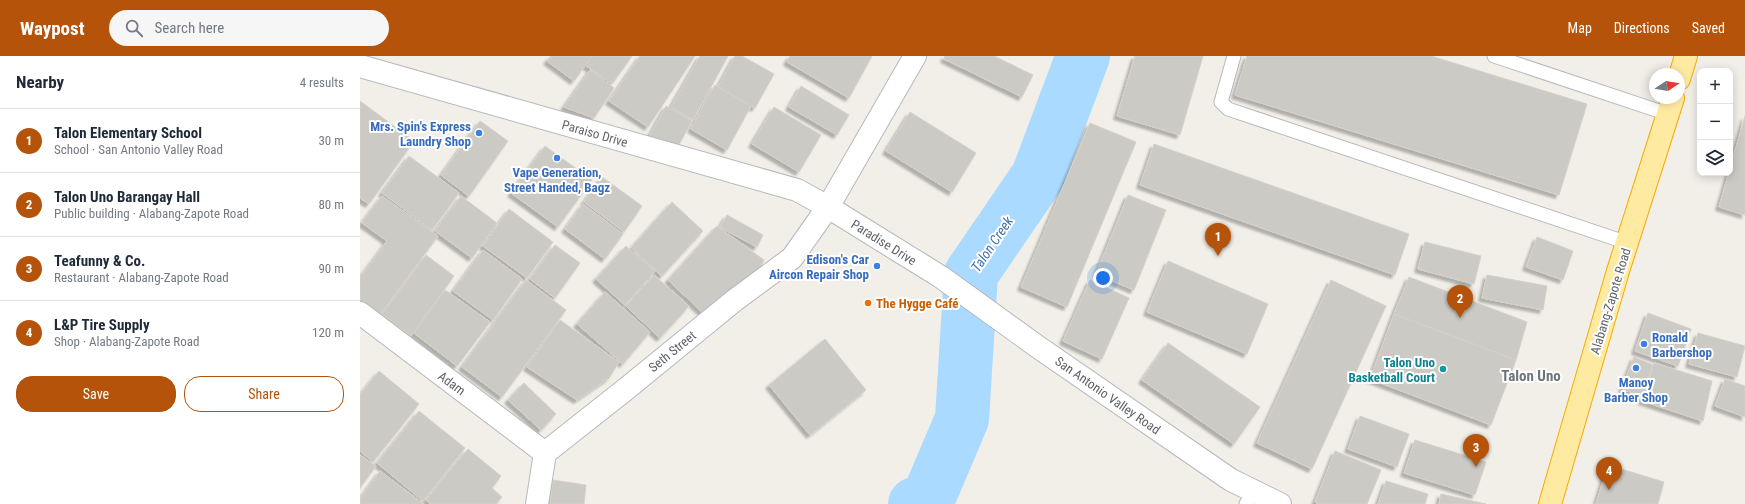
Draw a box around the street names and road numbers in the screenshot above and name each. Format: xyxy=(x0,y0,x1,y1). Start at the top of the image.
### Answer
street label: Paraiso Drive xyxy=(560,117,629,150)
street label: Paradise Drive xyxy=(849,217,919,268)
street label: Alabang-Zapote Road xyxy=(1587,246,1634,356)
street label: Seth Street xyxy=(646,328,699,375)
street label: San Antonio Valley Road xyxy=(1052,353,1163,437)
street label: Adam xyxy=(435,368,468,398)

